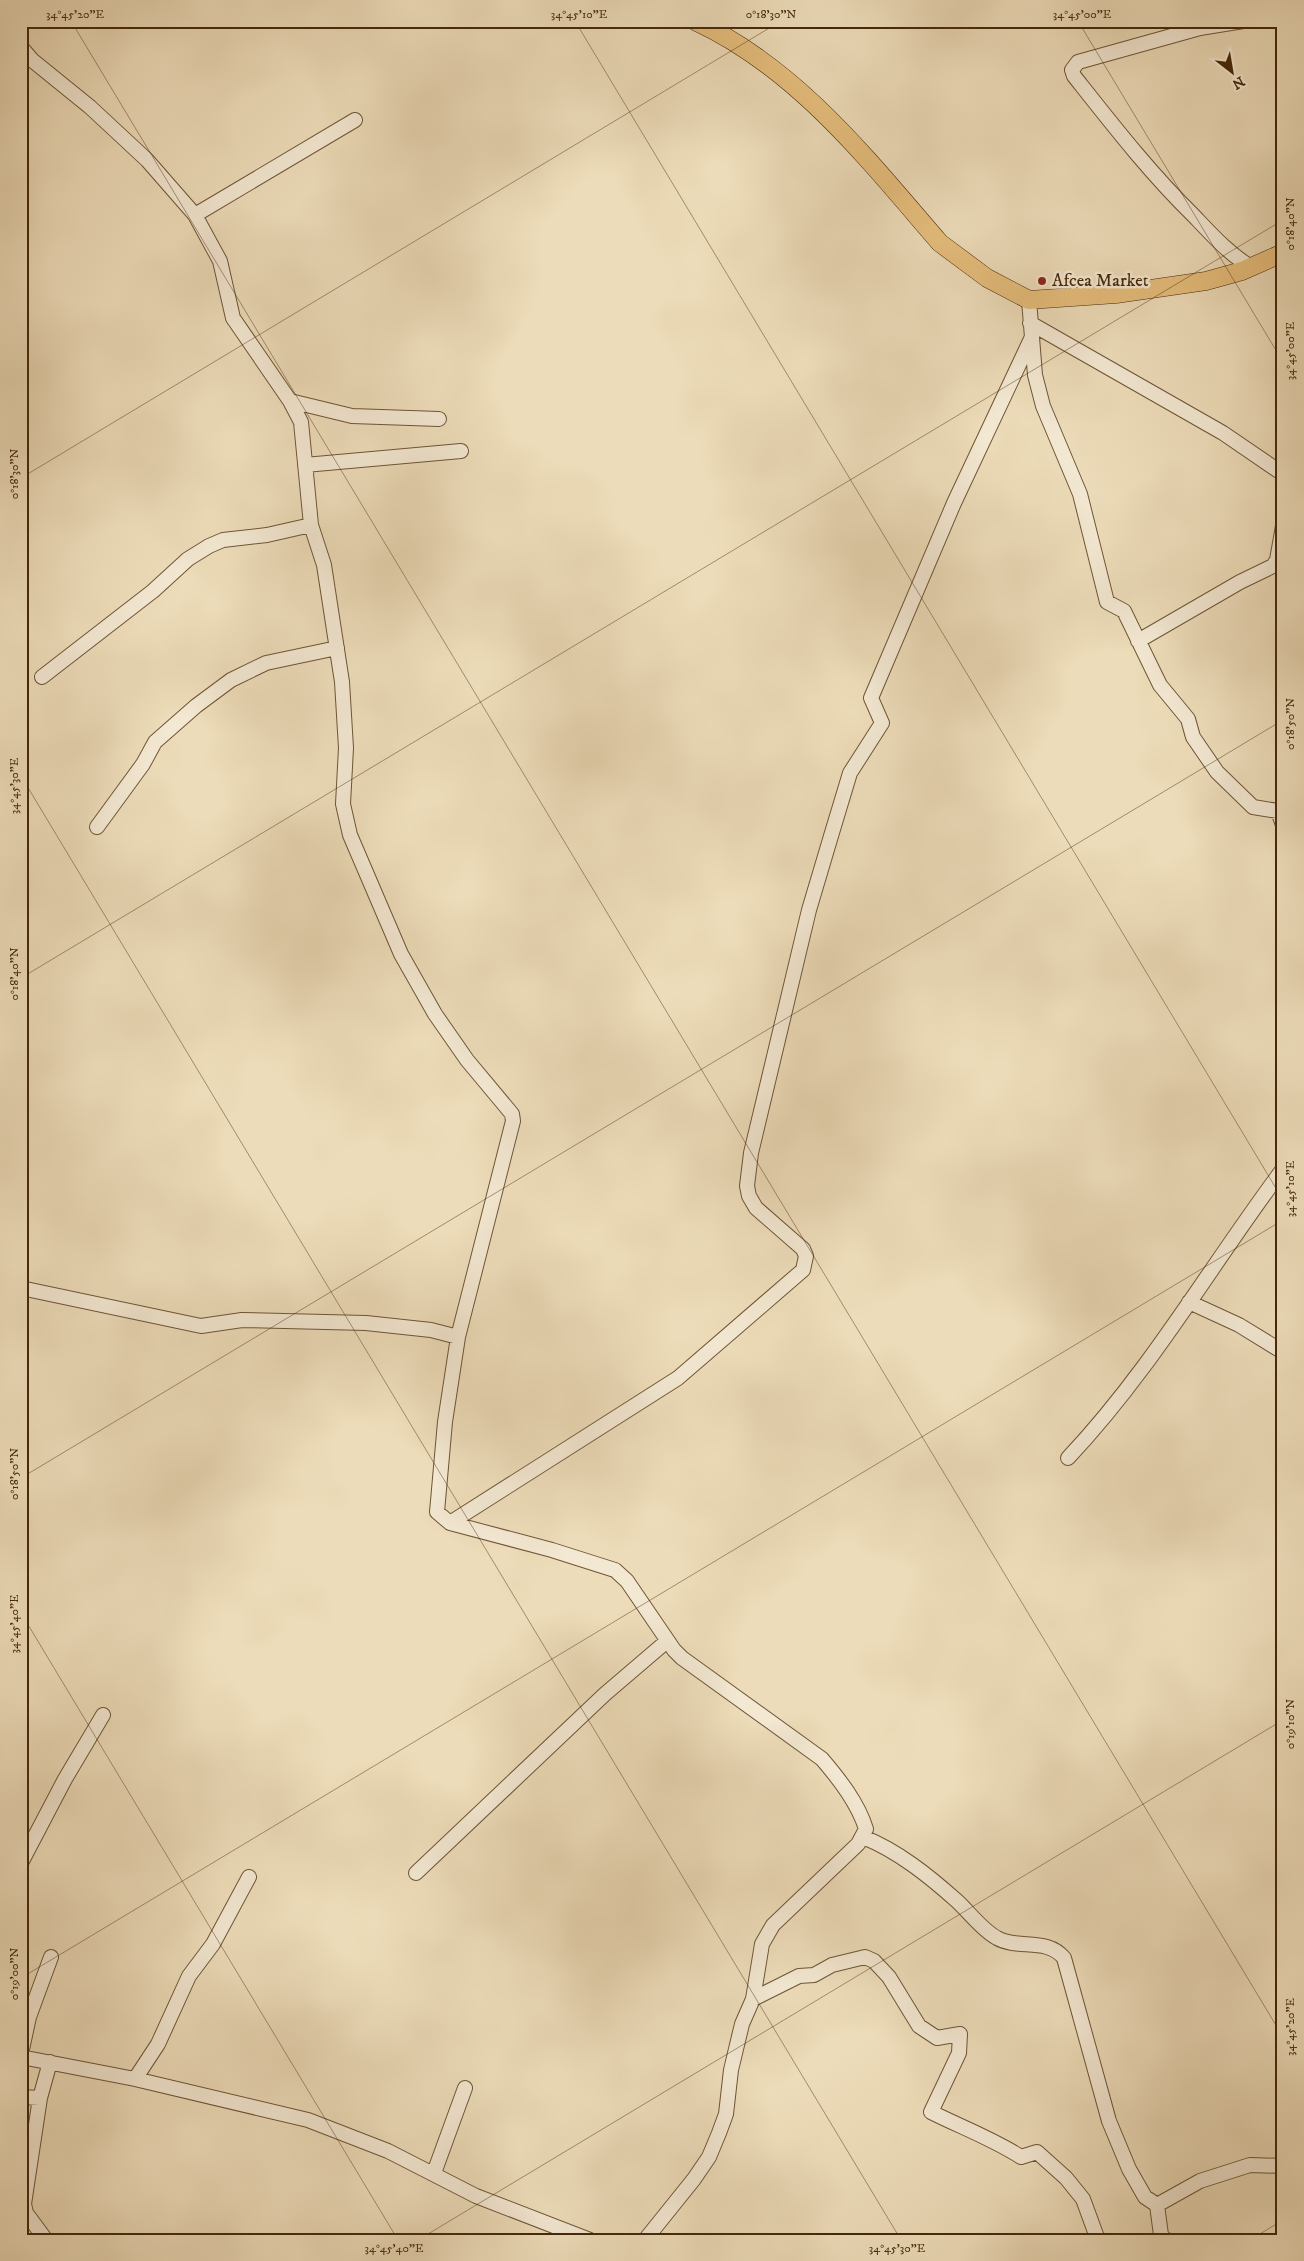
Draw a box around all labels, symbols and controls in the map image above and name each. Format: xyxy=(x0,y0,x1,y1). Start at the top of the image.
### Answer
text: 34°45'20"E xyxy=(46,7,104,22)
text: 34°45'10"E xyxy=(551,7,608,22)
text: 0°18'30"N xyxy=(746,7,796,22)
text: 34°45'00"E xyxy=(1053,7,1112,22)
north arrow xyxy=(1206,48,1256,98)
text: N xyxy=(1228,72,1248,93)
text: 0°18'40"N xyxy=(1283,197,1298,250)
place label: Afcea Market xyxy=(1052,270,1149,292)
marker: Afcea Market xyxy=(1036,275,1048,287)
text: 34°45'00"E xyxy=(1283,321,1298,380)
text: 0°18'30"N xyxy=(7,449,22,499)
text: 0°18'50"N xyxy=(1283,698,1298,750)
text: 34°45'30"E xyxy=(7,757,22,814)
text: 0°18'40"N xyxy=(7,947,22,1000)
text: 34°45'10"E xyxy=(1283,1160,1298,1217)
text: 0°18'50"N xyxy=(7,1448,22,1500)
text: 34°45'40"E xyxy=(7,1594,22,1653)
text: 0°19'10"N xyxy=(1283,1699,1298,1749)
text: 0°19'00"N xyxy=(7,1948,22,2000)
text: 34°45'20"E xyxy=(1283,1998,1298,2056)
text: 34°45'40"E xyxy=(365,2241,424,2256)
text: 34°45'30"E xyxy=(869,2241,926,2256)

